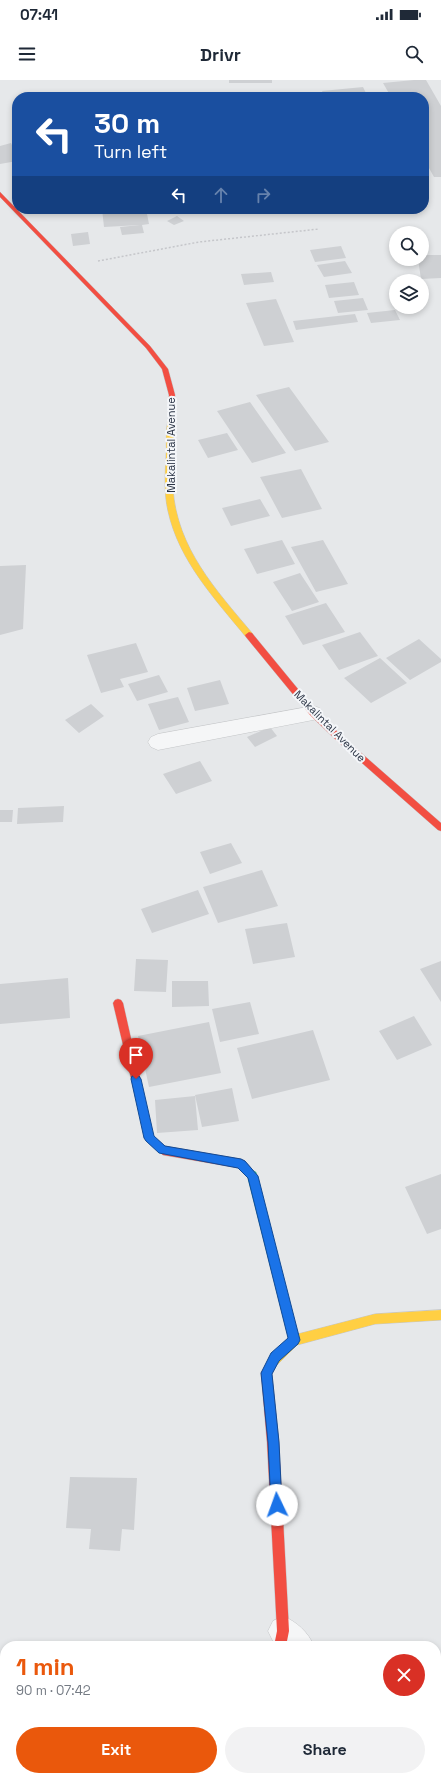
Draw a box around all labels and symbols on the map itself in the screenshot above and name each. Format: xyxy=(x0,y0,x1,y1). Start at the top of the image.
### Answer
street label: Makalintal Avenue xyxy=(164,397,178,493)
street label: Makalintal Avenue xyxy=(291,687,369,765)
pin xyxy=(119,1038,153,1079)
position arrow xyxy=(256,1484,298,1526)

